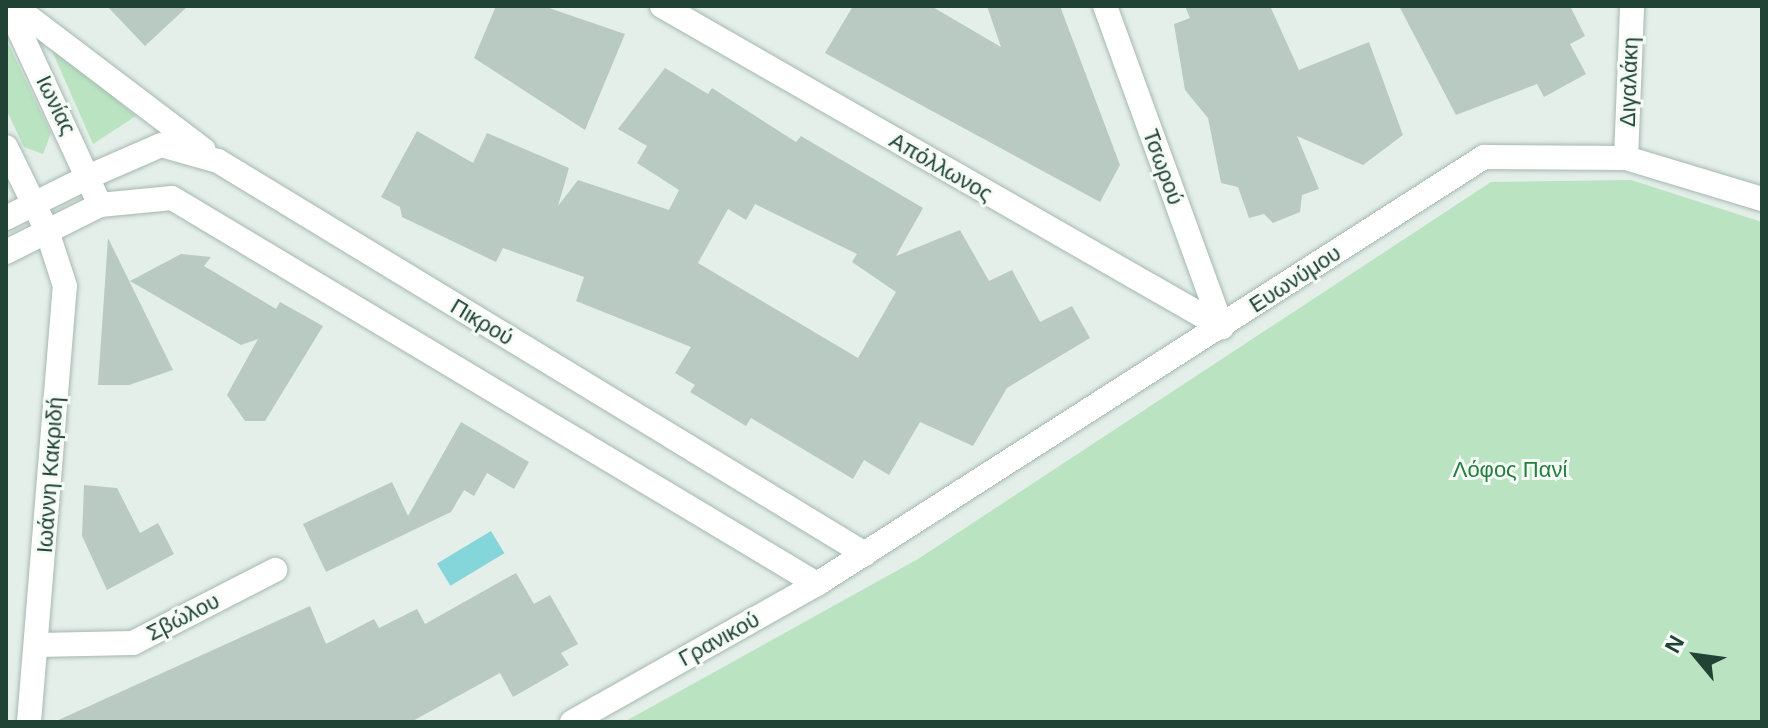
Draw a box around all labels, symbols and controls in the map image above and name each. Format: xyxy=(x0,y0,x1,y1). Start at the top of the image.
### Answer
street label: Διγαλάκη xyxy=(1614,37,1644,127)
street label: Ιωνίας xyxy=(30,71,82,139)
street label: Τσωρού xyxy=(1137,126,1189,208)
street label: Απόλλωνος xyxy=(885,127,997,207)
street label: Ευωνύμου xyxy=(1244,240,1346,318)
street label: Πικρού xyxy=(446,293,518,351)
street label: Ιωάννη Κακριδή xyxy=(31,396,69,554)
park label: Λόφος Πανί xyxy=(1453,457,1567,483)
street label: Σβώλου xyxy=(142,588,224,646)
street label: Γρανικού xyxy=(674,606,764,672)
north arrow xyxy=(1656,616,1736,696)
text: N xyxy=(1660,631,1689,657)

